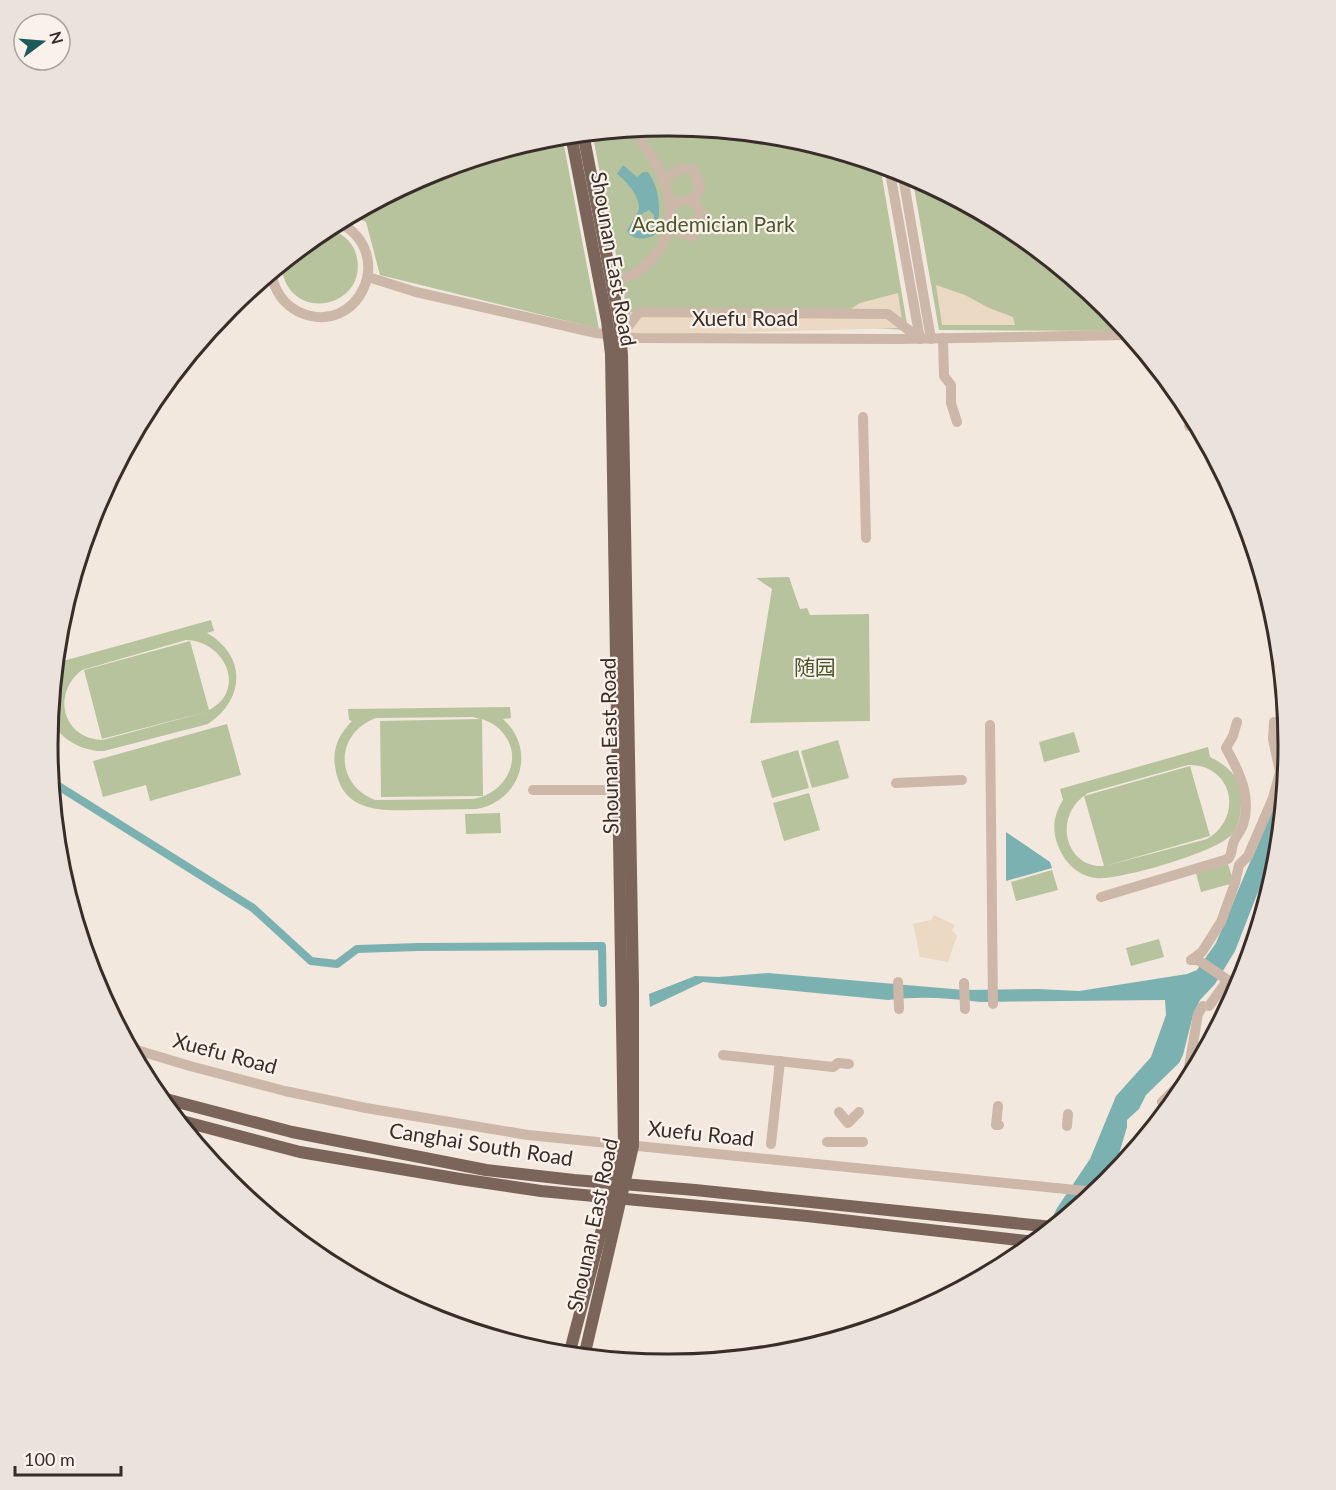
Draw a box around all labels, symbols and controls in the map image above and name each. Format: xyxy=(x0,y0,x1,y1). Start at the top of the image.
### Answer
north arrow xyxy=(12,12,72,72)
text: N xyxy=(46,29,68,46)
street label: Shounan East Road xyxy=(587,170,642,348)
park label: Academician Park xyxy=(631,211,795,236)
street label: Xuefu Road xyxy=(692,305,798,330)
park label: 随园 xyxy=(794,654,836,679)
street label: Shounan East Road xyxy=(594,657,623,835)
street label: Xuefu Road xyxy=(171,1027,280,1078)
street label: Xuefu Road xyxy=(647,1115,756,1151)
street label: Canghai South Road xyxy=(388,1117,575,1170)
street label: Shounan East Road xyxy=(561,1136,622,1314)
scale bar xyxy=(15,1439,122,1477)
text: 100 m xyxy=(24,1448,75,1470)

